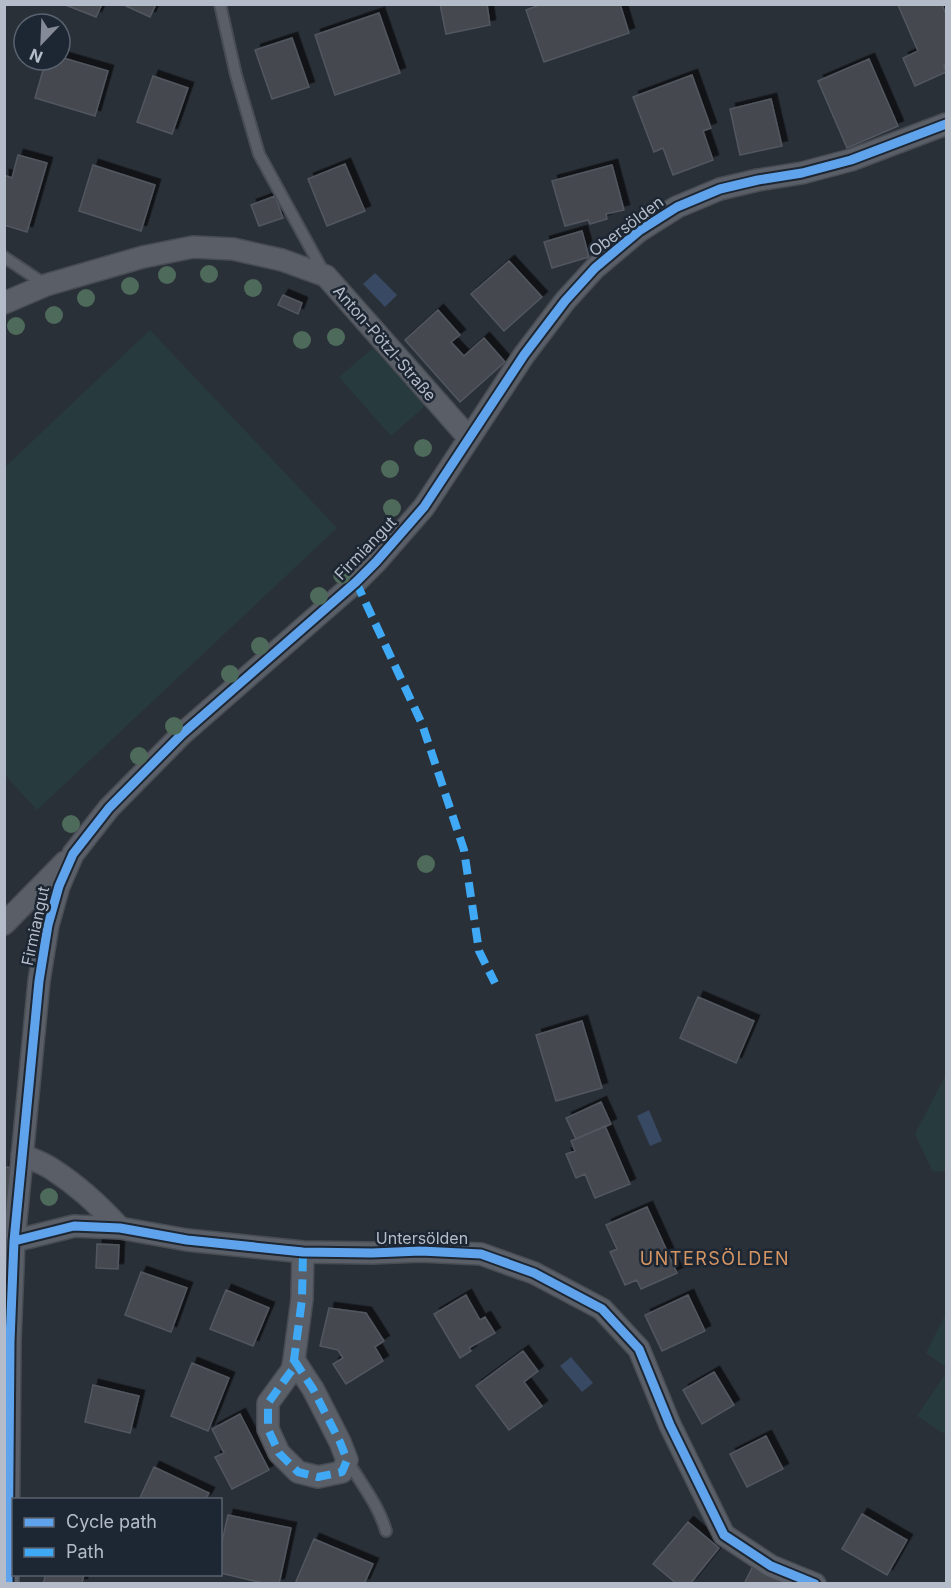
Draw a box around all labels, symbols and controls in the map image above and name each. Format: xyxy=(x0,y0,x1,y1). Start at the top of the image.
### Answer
north arrow xyxy=(12,12,72,72)
text: N xyxy=(27,44,46,67)
street label: Obersölden xyxy=(585,192,667,260)
street label: Anton-Pötzl-Straße xyxy=(329,281,441,405)
street label: Firmiangut xyxy=(330,512,400,584)
street label: Firmiangut xyxy=(17,885,53,967)
street label: Untersölden xyxy=(376,1228,468,1248)
district label: UNTERSÖLDEN xyxy=(640,1247,790,1269)
legend xyxy=(12,1498,222,1576)
text: Cycle path xyxy=(66,1511,157,1532)
text: Path xyxy=(66,1541,104,1562)

